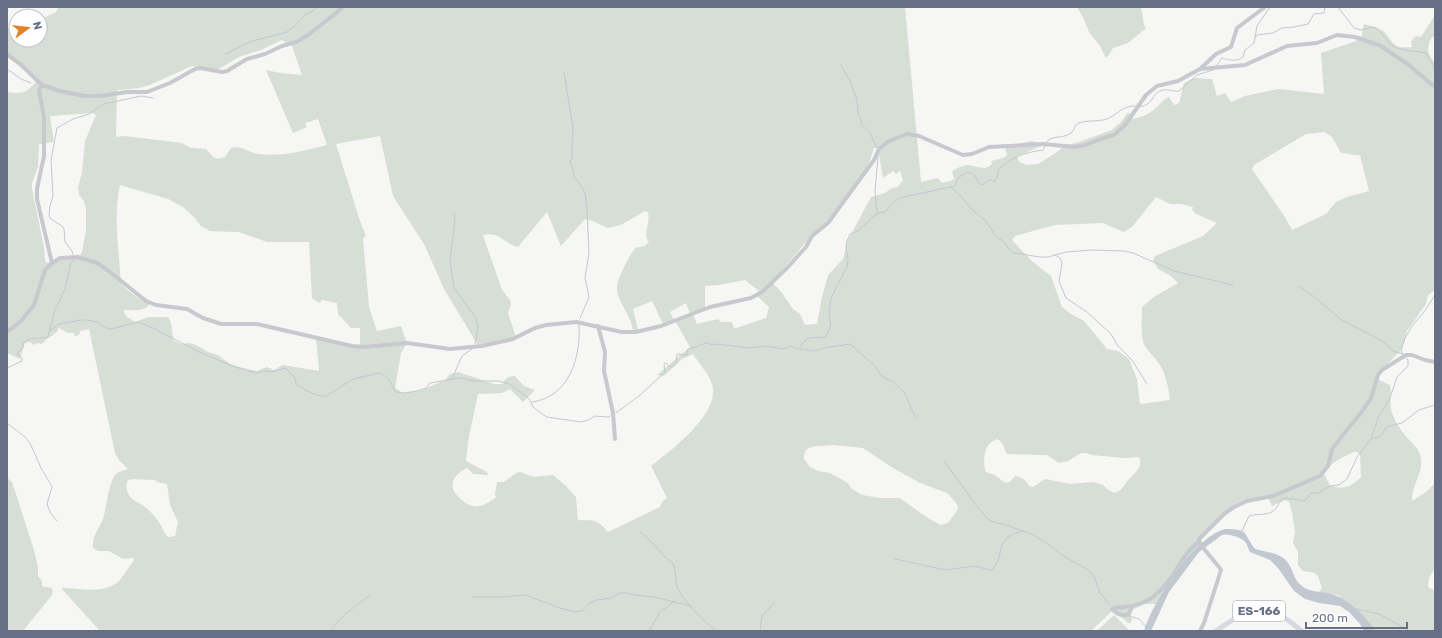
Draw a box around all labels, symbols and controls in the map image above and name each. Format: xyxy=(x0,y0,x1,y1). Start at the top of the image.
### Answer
north arrow xyxy=(8,8,48,48)
text: N xyxy=(30,20,45,31)
road number: ES-166 xyxy=(1233,601,1285,621)
scale bar xyxy=(1306,604,1407,630)
text: 200 m xyxy=(1312,611,1348,625)

